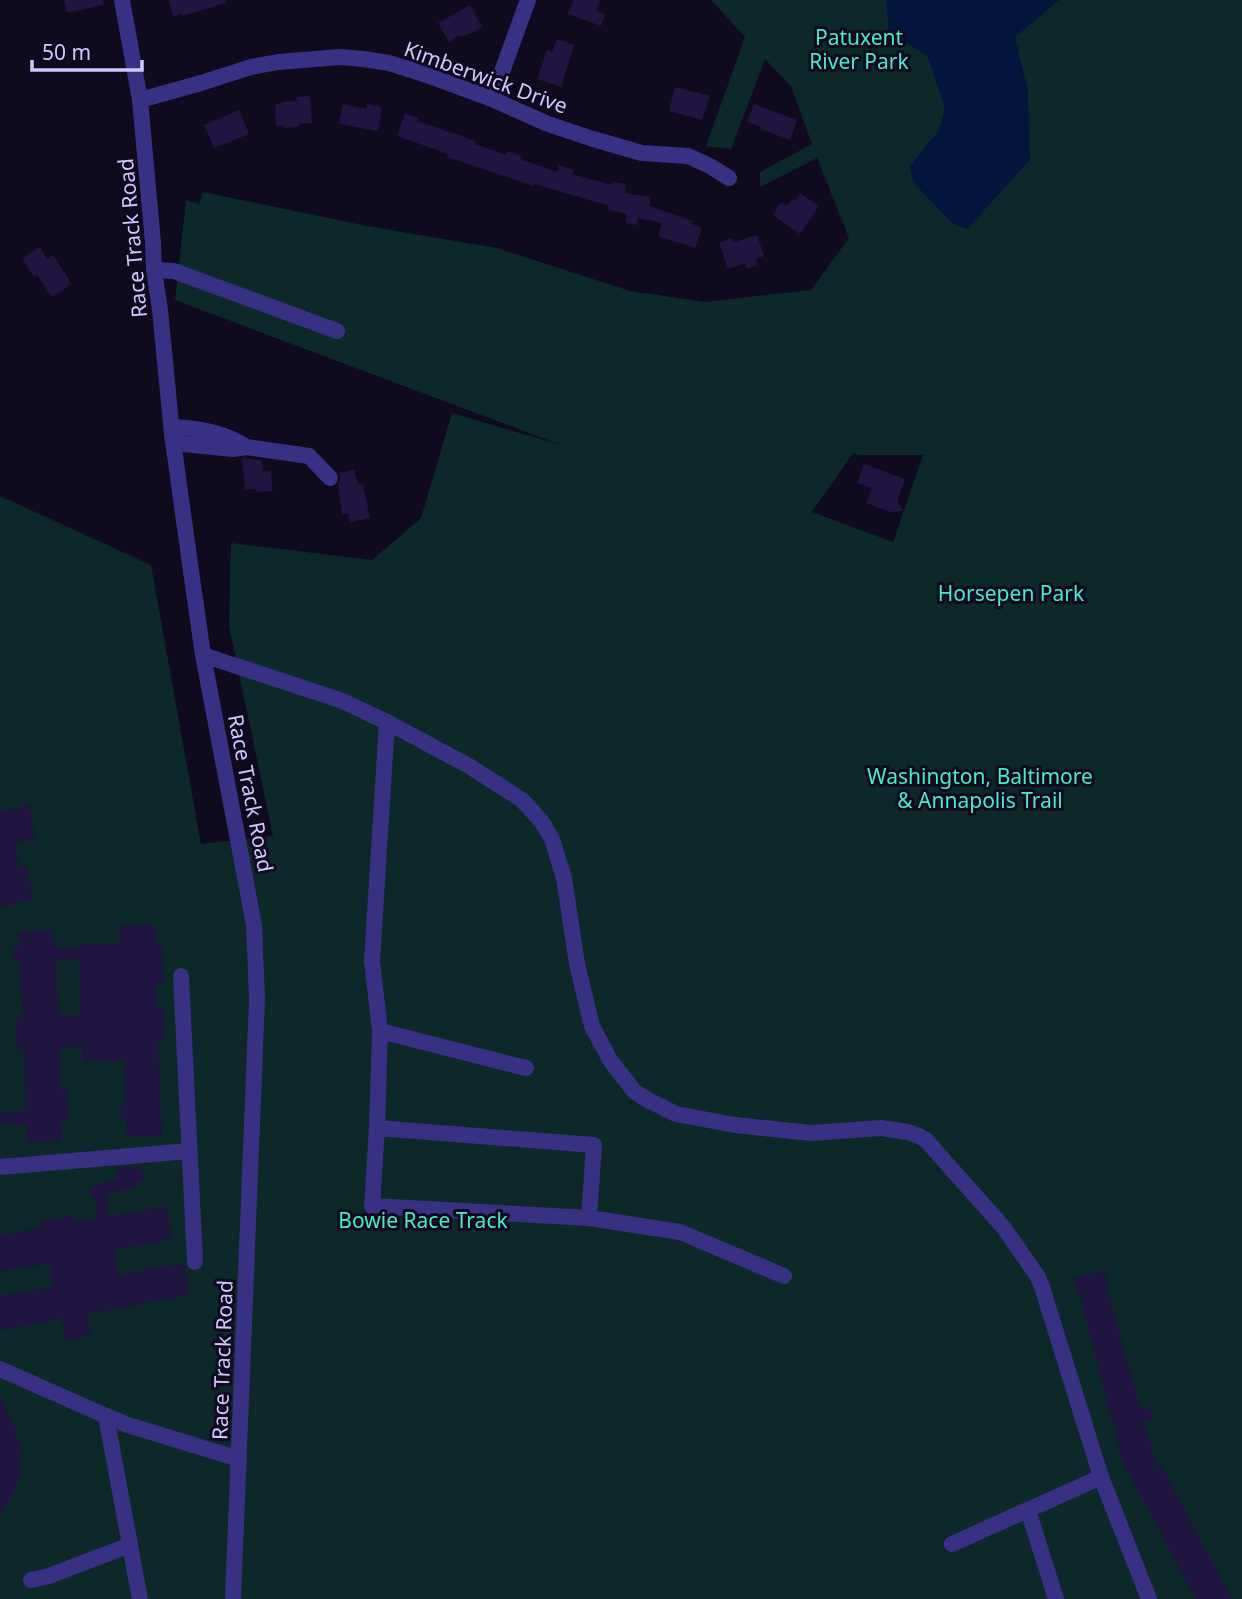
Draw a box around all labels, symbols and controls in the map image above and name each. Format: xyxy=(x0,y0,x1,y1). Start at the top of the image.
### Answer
park label: Patuxent River Park xyxy=(809,23,910,75)
scale bar xyxy=(32,28,142,72)
street label: Kimberwick Drive xyxy=(400,34,572,120)
text: 50 m xyxy=(42,38,91,66)
street label: Race Track Road xyxy=(111,157,153,319)
park label: Horsepen Park xyxy=(938,579,1085,607)
street label: Race Track Road xyxy=(222,712,280,874)
park label: Washington, Baltimore & Annapolis Trail xyxy=(867,762,1093,814)
park label: Bowie Race Track xyxy=(338,1206,508,1234)
street label: Race Track Road xyxy=(205,1280,239,1440)

